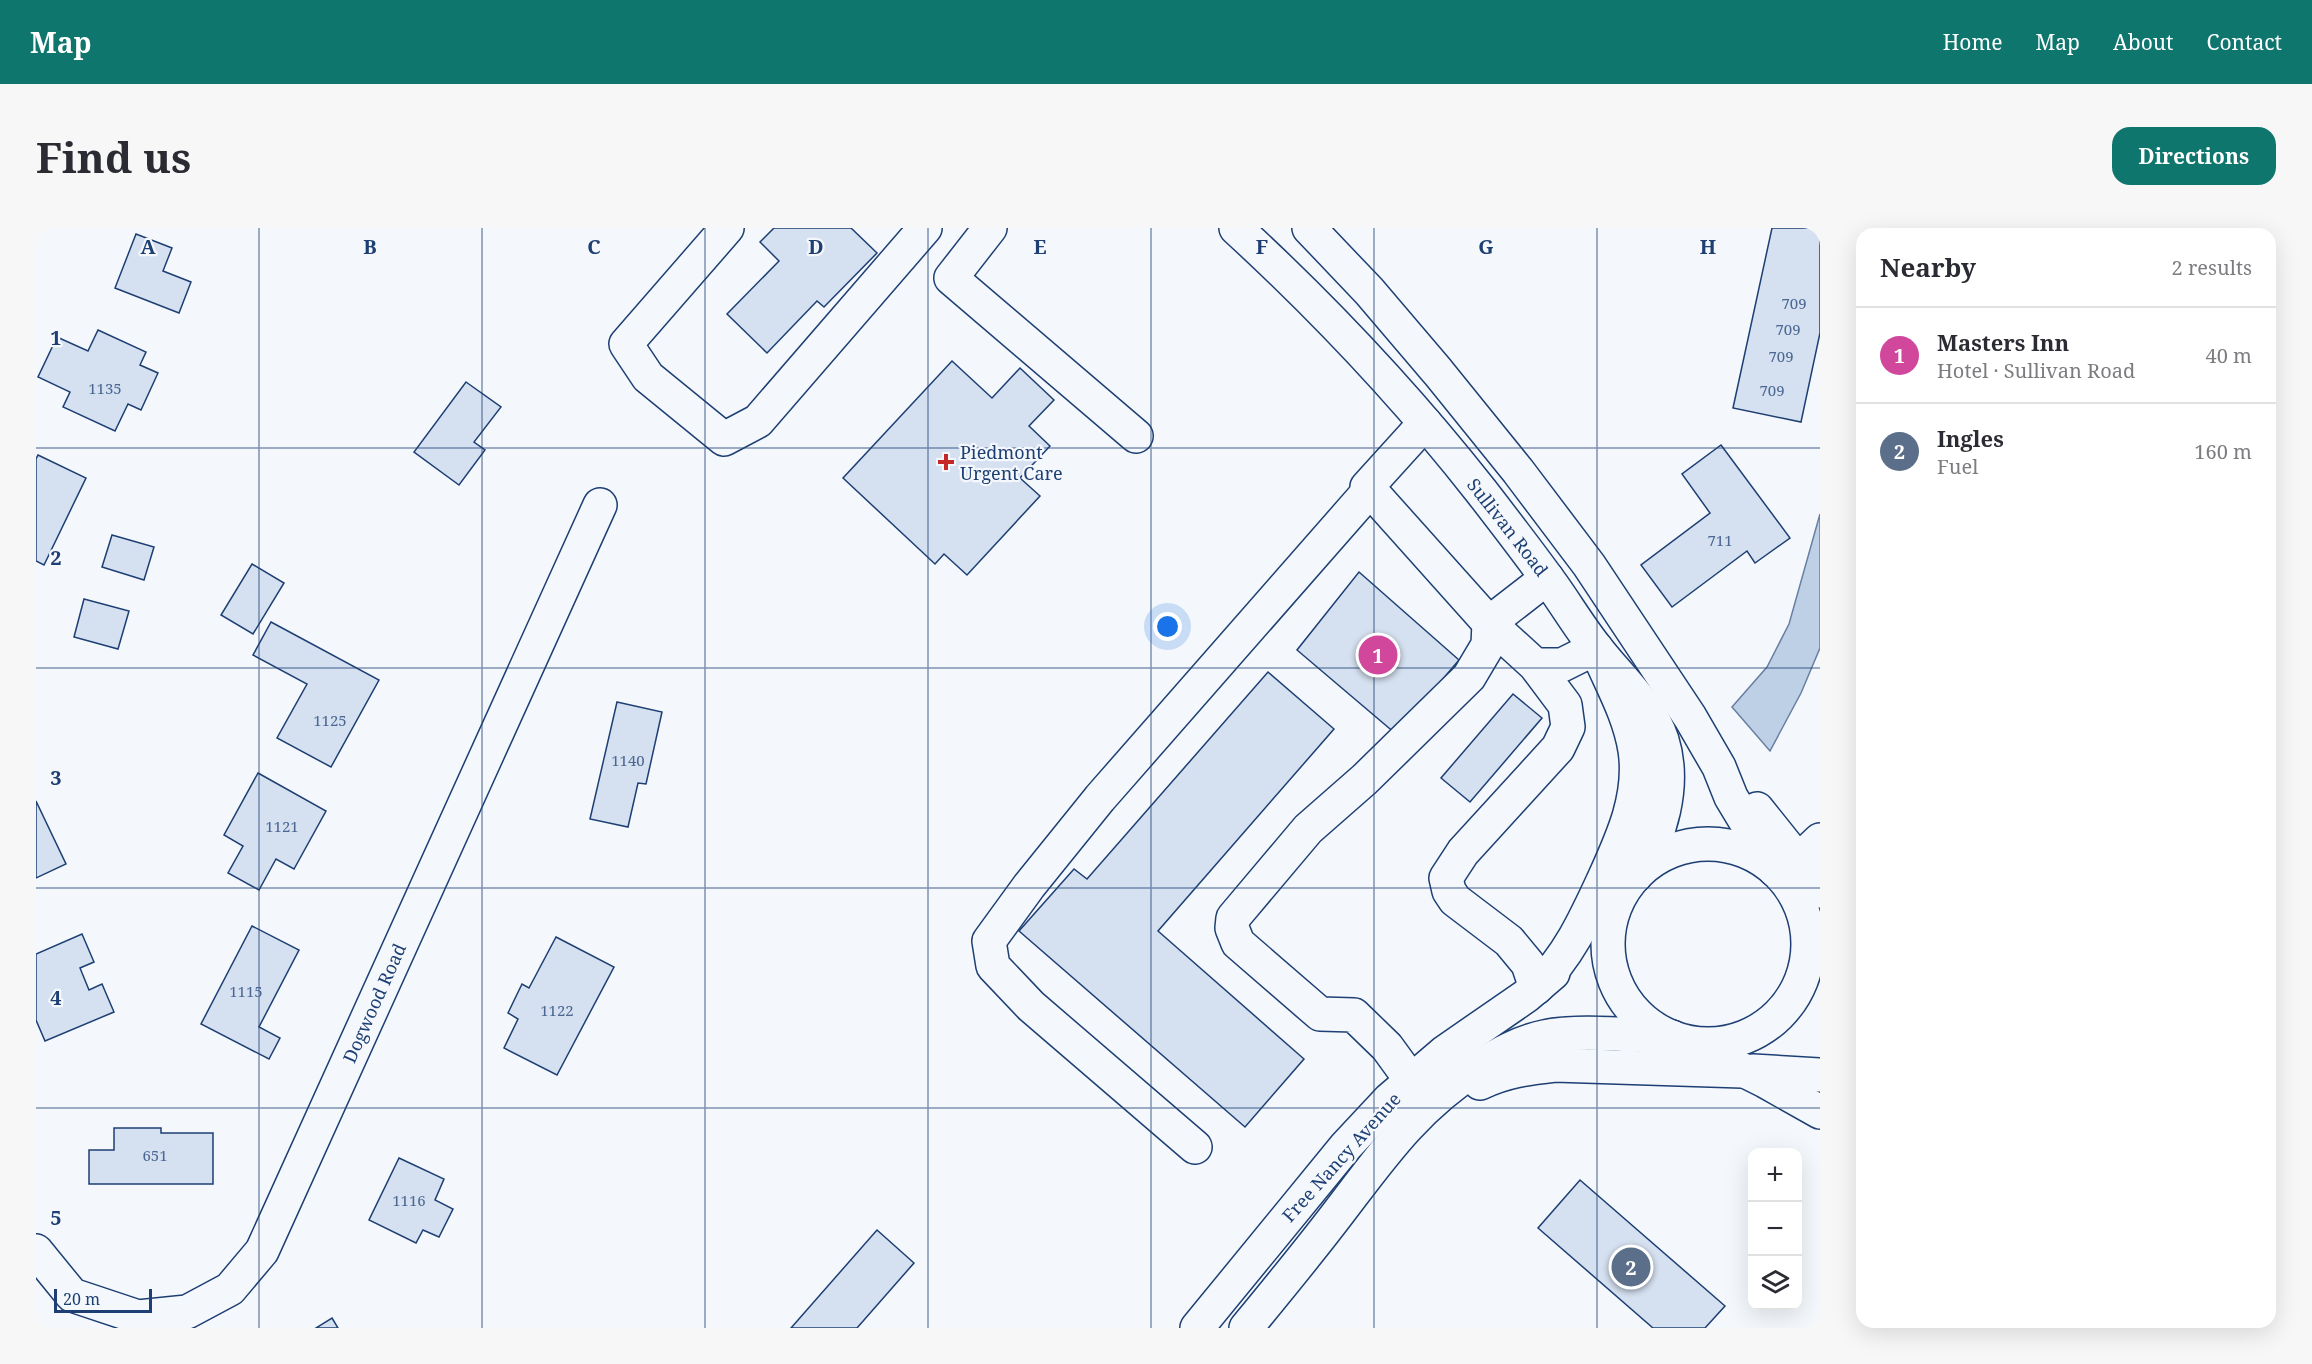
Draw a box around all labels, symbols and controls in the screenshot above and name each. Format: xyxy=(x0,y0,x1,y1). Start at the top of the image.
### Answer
text: Map xyxy=(30,23,92,61)
text: Home xyxy=(1943,28,2003,56)
text: Map xyxy=(2036,28,2080,56)
text: About xyxy=(2113,28,2174,56)
text: Contact xyxy=(2207,28,2282,56)
button: Directions xyxy=(2112,127,2276,185)
text: Find us xyxy=(36,128,191,185)
text: A xyxy=(140,233,156,260)
text: B xyxy=(363,233,377,260)
text: C xyxy=(587,233,601,260)
text: D xyxy=(808,233,824,260)
text: E xyxy=(1033,233,1047,260)
text: F xyxy=(1256,233,1268,260)
text: G xyxy=(1478,233,1494,260)
text: H xyxy=(1700,233,1716,260)
text: Nearby xyxy=(1880,249,1976,285)
text: 2 results xyxy=(2172,254,2252,281)
house number: 709 xyxy=(1781,293,1807,313)
house number: 709 xyxy=(1775,319,1801,339)
text: 1 xyxy=(50,324,62,351)
text: Masters Inn xyxy=(1937,327,2069,357)
text: 1 xyxy=(1894,342,1905,369)
text: 40 m xyxy=(2206,342,2252,369)
house number: 709 xyxy=(1768,346,1794,366)
text: Hotel · Sullivan Road xyxy=(1937,357,2135,384)
house number: 1135 xyxy=(88,378,122,398)
house number: 709 xyxy=(1759,380,1785,400)
text: Ingles xyxy=(1937,423,2004,453)
text: 2 xyxy=(1894,438,1905,465)
text: 160 m xyxy=(2194,438,2252,465)
place label: Piedmont Urgent Care xyxy=(960,440,1063,485)
marker: Piedmont Urgent Care xyxy=(937,453,955,471)
text: Fuel xyxy=(1937,453,1978,480)
street label: Sullivan Road xyxy=(1462,473,1554,581)
house number: 711 xyxy=(1707,530,1733,550)
text: 2 xyxy=(50,544,62,571)
your location xyxy=(1153,612,1182,641)
pin: 1 xyxy=(1358,632,1398,678)
house number: 1125 xyxy=(313,710,347,730)
house number: 1140 xyxy=(611,750,645,770)
text: 3 xyxy=(50,764,62,791)
house number: 1121 xyxy=(265,816,299,836)
street label: Dogwood Road xyxy=(337,939,411,1067)
house number: 1115 xyxy=(229,981,263,1001)
text: 4 xyxy=(50,984,62,1011)
house number: 1122 xyxy=(540,1000,574,1020)
street label: Free Nancy Avenue xyxy=(1276,1087,1406,1227)
house number: 651 xyxy=(142,1145,168,1165)
map controls xyxy=(1748,1148,1802,1310)
button: + xyxy=(1748,1148,1802,1202)
house number: 1116 xyxy=(392,1190,426,1210)
button: − xyxy=(1748,1202,1802,1256)
text: 5 xyxy=(50,1204,62,1231)
pin: 2 xyxy=(1612,1244,1650,1290)
button: layers xyxy=(1748,1256,1802,1310)
scale bar xyxy=(54,1286,152,1314)
text: 20 m xyxy=(63,1288,100,1310)

